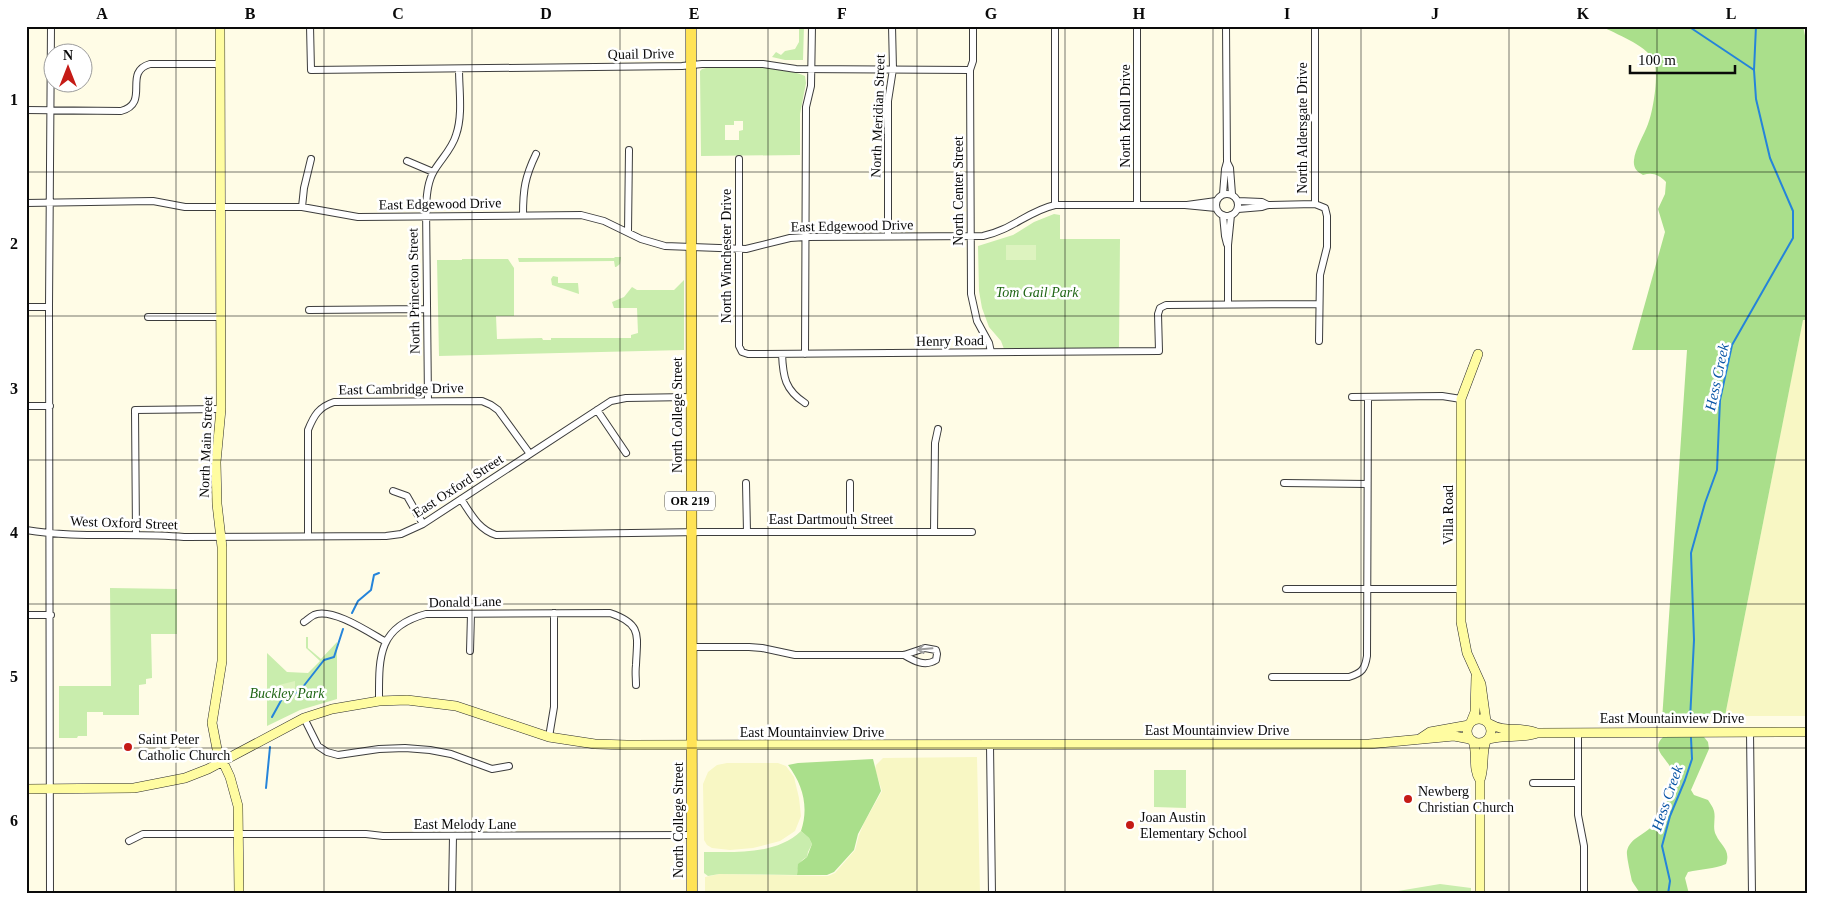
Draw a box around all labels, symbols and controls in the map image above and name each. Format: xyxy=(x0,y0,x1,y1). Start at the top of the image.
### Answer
text: A xyxy=(96,5,108,22)
text: B xyxy=(245,5,256,22)
text: C xyxy=(392,5,404,22)
text: D xyxy=(540,5,552,22)
text: E xyxy=(689,5,699,22)
text: F xyxy=(837,5,847,22)
text: G xyxy=(985,5,998,22)
text: H xyxy=(1133,5,1146,22)
text: I xyxy=(1284,5,1290,22)
text: J xyxy=(1431,5,1439,22)
text: K xyxy=(1577,5,1590,22)
text: L xyxy=(1726,5,1736,22)
north arrow xyxy=(42,42,92,92)
scale bar xyxy=(1630,42,1736,74)
street label: Quail Drive xyxy=(608,46,674,62)
text: N xyxy=(63,48,73,63)
text: 100 m xyxy=(1638,52,1676,68)
street label: North Meridian Street xyxy=(868,54,888,178)
street label: North Aldersgate Drive xyxy=(1295,62,1310,194)
street label: North Knoll Drive xyxy=(1118,64,1133,168)
text: 1 xyxy=(10,91,18,108)
street label: North Center Street xyxy=(951,136,966,246)
street label: North Winchester Drive xyxy=(719,189,734,323)
street label: East Edgewood Drive xyxy=(378,195,502,213)
street label: East Edgewood Drive xyxy=(790,217,914,235)
street label: North Princeton Street xyxy=(405,228,423,354)
text: 2 xyxy=(10,235,18,252)
park label: Tom Gail Park xyxy=(996,285,1079,300)
street label: Henry Road xyxy=(916,333,984,349)
water label: Hess Creek xyxy=(1702,342,1732,413)
street label: North College Street xyxy=(670,357,685,473)
text: 3 xyxy=(10,380,18,397)
street label: East Cambridge Drive xyxy=(338,380,464,398)
street label: North Main Street xyxy=(197,396,215,498)
street label: East Oxford Street xyxy=(410,451,506,521)
street label: Villa Road xyxy=(1441,485,1456,545)
road number: OR 219 xyxy=(665,492,715,511)
street label: East Dartmouth Street xyxy=(769,512,893,527)
street label: West Oxford Street xyxy=(70,514,178,532)
text: 4 xyxy=(10,524,18,541)
street label: Donald Lane xyxy=(429,594,501,610)
one-way arrow xyxy=(917,644,933,654)
text: 5 xyxy=(10,668,18,685)
park label: Buckley Park xyxy=(249,686,325,701)
street label: East Mountainview Drive xyxy=(1600,711,1744,726)
street label: East Mountainview Drive xyxy=(1145,723,1289,738)
street label: East Mountainview Drive xyxy=(740,725,884,740)
place label: Saint Peter Catholic Church xyxy=(138,732,230,763)
marker: Saint Peter Catholic Church xyxy=(122,741,134,753)
street label: North College Street xyxy=(671,762,686,878)
water label: Hess Creek xyxy=(1648,763,1686,834)
place label: Newberg Christian Church xyxy=(1418,784,1514,815)
marker: Newberg Christian Church xyxy=(1402,793,1414,805)
place label: Joan Austin Elementary School xyxy=(1140,810,1247,841)
text: 6 xyxy=(10,812,18,829)
street label: East Melody Lane xyxy=(414,817,516,832)
marker: Joan Austin Elementary School xyxy=(1124,819,1136,831)

